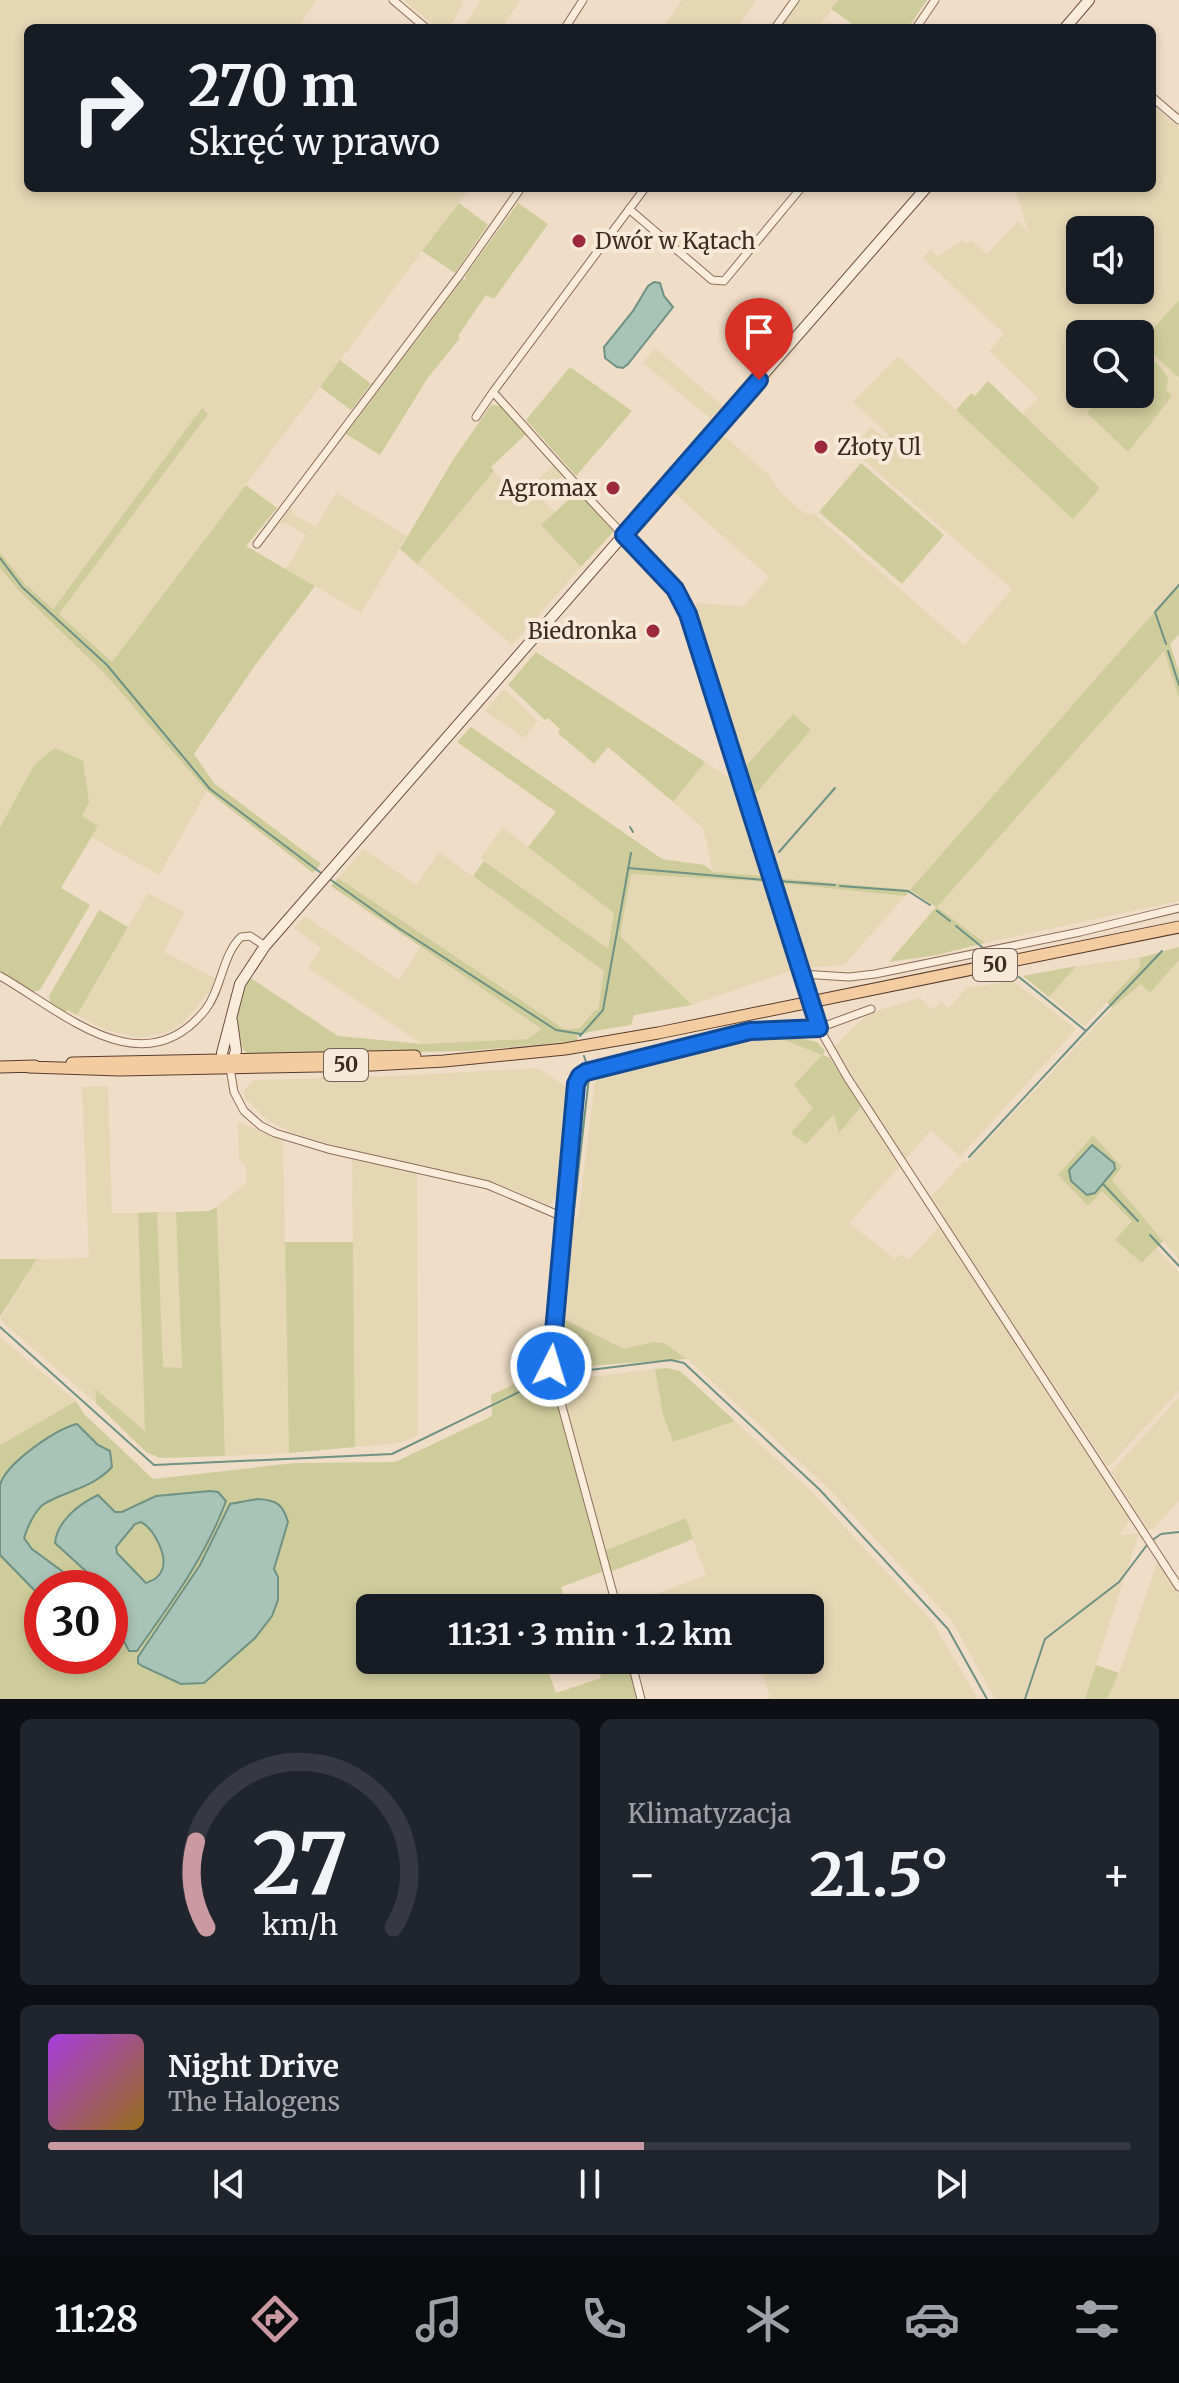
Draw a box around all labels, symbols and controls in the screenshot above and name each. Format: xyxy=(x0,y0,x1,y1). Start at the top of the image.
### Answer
text: 270 m xyxy=(188,51,358,121)
icon: right xyxy=(56,56,160,160)
text: Skręć w prawo xyxy=(188,120,440,165)
map controls xyxy=(1066,216,1154,408)
button: sound xyxy=(1066,216,1154,304)
place label: Dwór w Kątach xyxy=(595,227,756,255)
marker: Dwór w Kątach xyxy=(570,232,588,250)
pin xyxy=(725,298,793,380)
icon: arrive xyxy=(737,310,781,354)
button: search xyxy=(1066,320,1154,408)
place label: Złoty Ul xyxy=(837,433,921,461)
marker: Złoty Ul xyxy=(812,438,830,456)
place label: Agromax xyxy=(498,474,597,502)
marker: Agromax xyxy=(604,479,622,497)
place label: Biedronka xyxy=(528,617,637,645)
marker: Biedronka xyxy=(644,622,662,640)
road number: 50 xyxy=(973,949,1017,981)
road number: 50 xyxy=(324,1049,368,1081)
position arrow xyxy=(509,1324,593,1408)
speed limit sign: 30 xyxy=(24,1570,128,1674)
text: 11:31 · 3 min · 1.2 km xyxy=(448,1615,732,1653)
text: Klimatyzacja xyxy=(628,1797,792,1830)
text: 27 xyxy=(252,1812,348,1917)
text: 21.5° xyxy=(809,1837,949,1912)
text: − xyxy=(628,1847,657,1902)
text: + xyxy=(1102,1847,1131,1902)
text: km/h xyxy=(262,1907,338,1943)
text: Night Drive xyxy=(168,2047,339,2085)
text: The Halogens xyxy=(168,2085,340,2118)
icon: previous xyxy=(207,2162,251,2206)
icon: pause xyxy=(568,2162,612,2206)
icon: next xyxy=(929,2162,973,2206)
icon: directions xyxy=(247,2291,303,2347)
icon: music xyxy=(411,2291,467,2347)
icon: phone xyxy=(576,2291,632,2347)
icon: climate xyxy=(740,2291,796,2347)
icon: car xyxy=(904,2291,960,2347)
icon: filters xyxy=(1069,2291,1125,2347)
text: 11:28 xyxy=(54,2297,138,2342)

